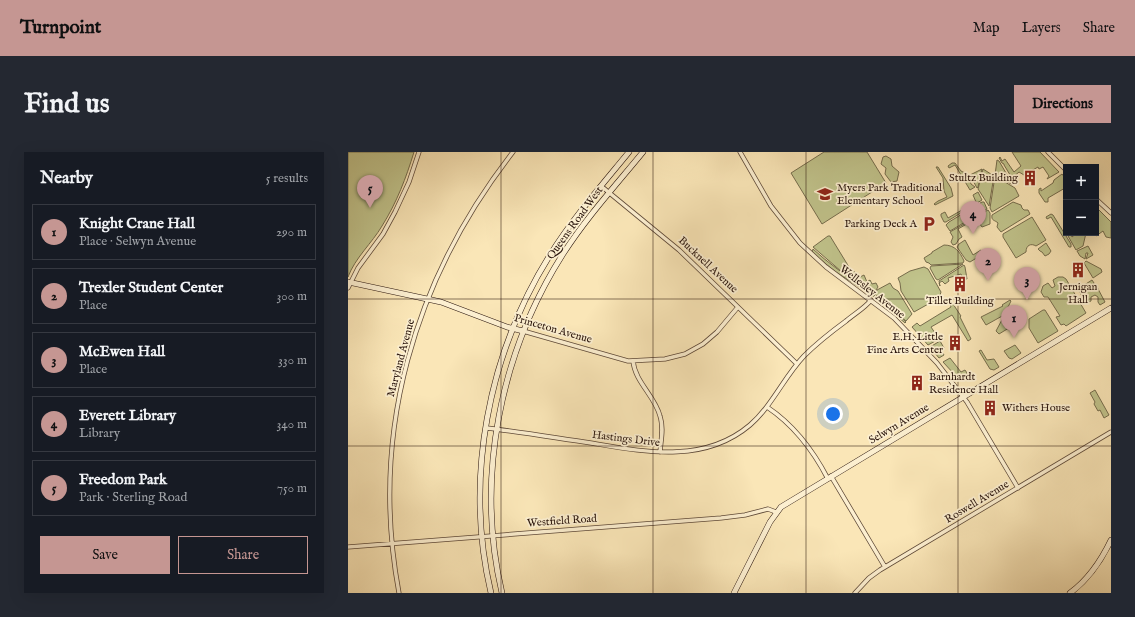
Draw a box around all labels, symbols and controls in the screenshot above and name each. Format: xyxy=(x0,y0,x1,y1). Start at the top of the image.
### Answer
text: Turnpoint xyxy=(20,16,101,40)
text: Map xyxy=(973,19,1000,37)
text: Layers xyxy=(1022,19,1061,37)
text: Share xyxy=(1083,19,1115,37)
button: Directions xyxy=(1014,85,1111,123)
text: Find us xyxy=(24,87,110,122)
map controls xyxy=(1063,164,1099,236)
button: + xyxy=(1063,164,1099,200)
text: Nearby xyxy=(40,168,93,189)
building icon: Stultz Building xyxy=(1021,169,1039,187)
text: 5 results xyxy=(266,170,308,187)
place label: Stultz Building xyxy=(949,171,1019,185)
pin: 5 xyxy=(357,175,383,208)
place label: Myers Park Traditional Elementary School xyxy=(837,181,942,208)
street label: Queens Road West xyxy=(544,184,606,262)
school or university icon: Myers Park Traditional Elementary School xyxy=(816,185,834,203)
button: − xyxy=(1063,200,1099,236)
pin: 4 xyxy=(960,201,986,234)
text: Knight Crane Hall xyxy=(79,214,195,233)
parking icon: Parking Deck A xyxy=(920,215,938,233)
place label: Parking Deck A xyxy=(845,217,918,231)
text: 1 xyxy=(52,224,56,241)
text: 290 m xyxy=(276,224,307,241)
text: Place · Selwyn Avenue xyxy=(79,233,196,250)
street label: Bucknell Avenue xyxy=(675,234,741,296)
pin: 2 xyxy=(975,248,1001,281)
building icon: Jernigan Hall xyxy=(1069,261,1087,279)
street label: Wellesley Avenue xyxy=(836,262,908,322)
pin: 3 xyxy=(1014,267,1040,300)
building icon: Tillet Building xyxy=(951,275,969,293)
text: Trexler Student Center xyxy=(79,278,223,297)
place label: Jernigan Hall xyxy=(1057,280,1097,307)
text: 2 xyxy=(51,288,57,305)
text: 300 m xyxy=(276,288,307,305)
place label: Tillet Building xyxy=(926,294,995,308)
text: Place xyxy=(79,297,107,314)
pin: 1 xyxy=(1001,305,1027,338)
street label: Princeton Avenue xyxy=(512,311,594,347)
street label: Maryland Avenue xyxy=(384,318,418,398)
place label: E.H. Little Fine Arts Center xyxy=(867,330,943,357)
building icon: E.H. Little Fine Arts Center xyxy=(946,334,964,352)
text: McEwen Hall xyxy=(79,342,165,361)
text: 3 xyxy=(52,352,56,369)
text: 330 m xyxy=(278,352,307,369)
text: Place xyxy=(79,361,107,378)
place label: Barnhardt Residence Hall xyxy=(929,370,998,397)
building icon: Barnhardt Residence Hall xyxy=(908,374,926,392)
building icon: Withers House xyxy=(981,399,999,417)
street label: Selwyn Avenue xyxy=(866,400,932,448)
place label: Withers House xyxy=(1002,401,1070,415)
your location xyxy=(823,404,843,424)
text: Everett Library xyxy=(79,406,176,425)
text: 4 xyxy=(51,416,57,433)
text: 340 m xyxy=(277,416,307,433)
text: Library xyxy=(79,425,120,442)
street label: Hastings Drive xyxy=(591,428,661,450)
text: Freedom Park xyxy=(79,470,167,489)
street label: Roswell Avenue xyxy=(942,477,1012,527)
text: 5 xyxy=(52,480,56,497)
text: 750 m xyxy=(277,480,307,497)
text: Park · Sterling Road xyxy=(79,489,187,506)
street label: Westfield Road xyxy=(527,512,598,530)
button: Save xyxy=(40,536,170,574)
button: Share xyxy=(178,536,308,574)

